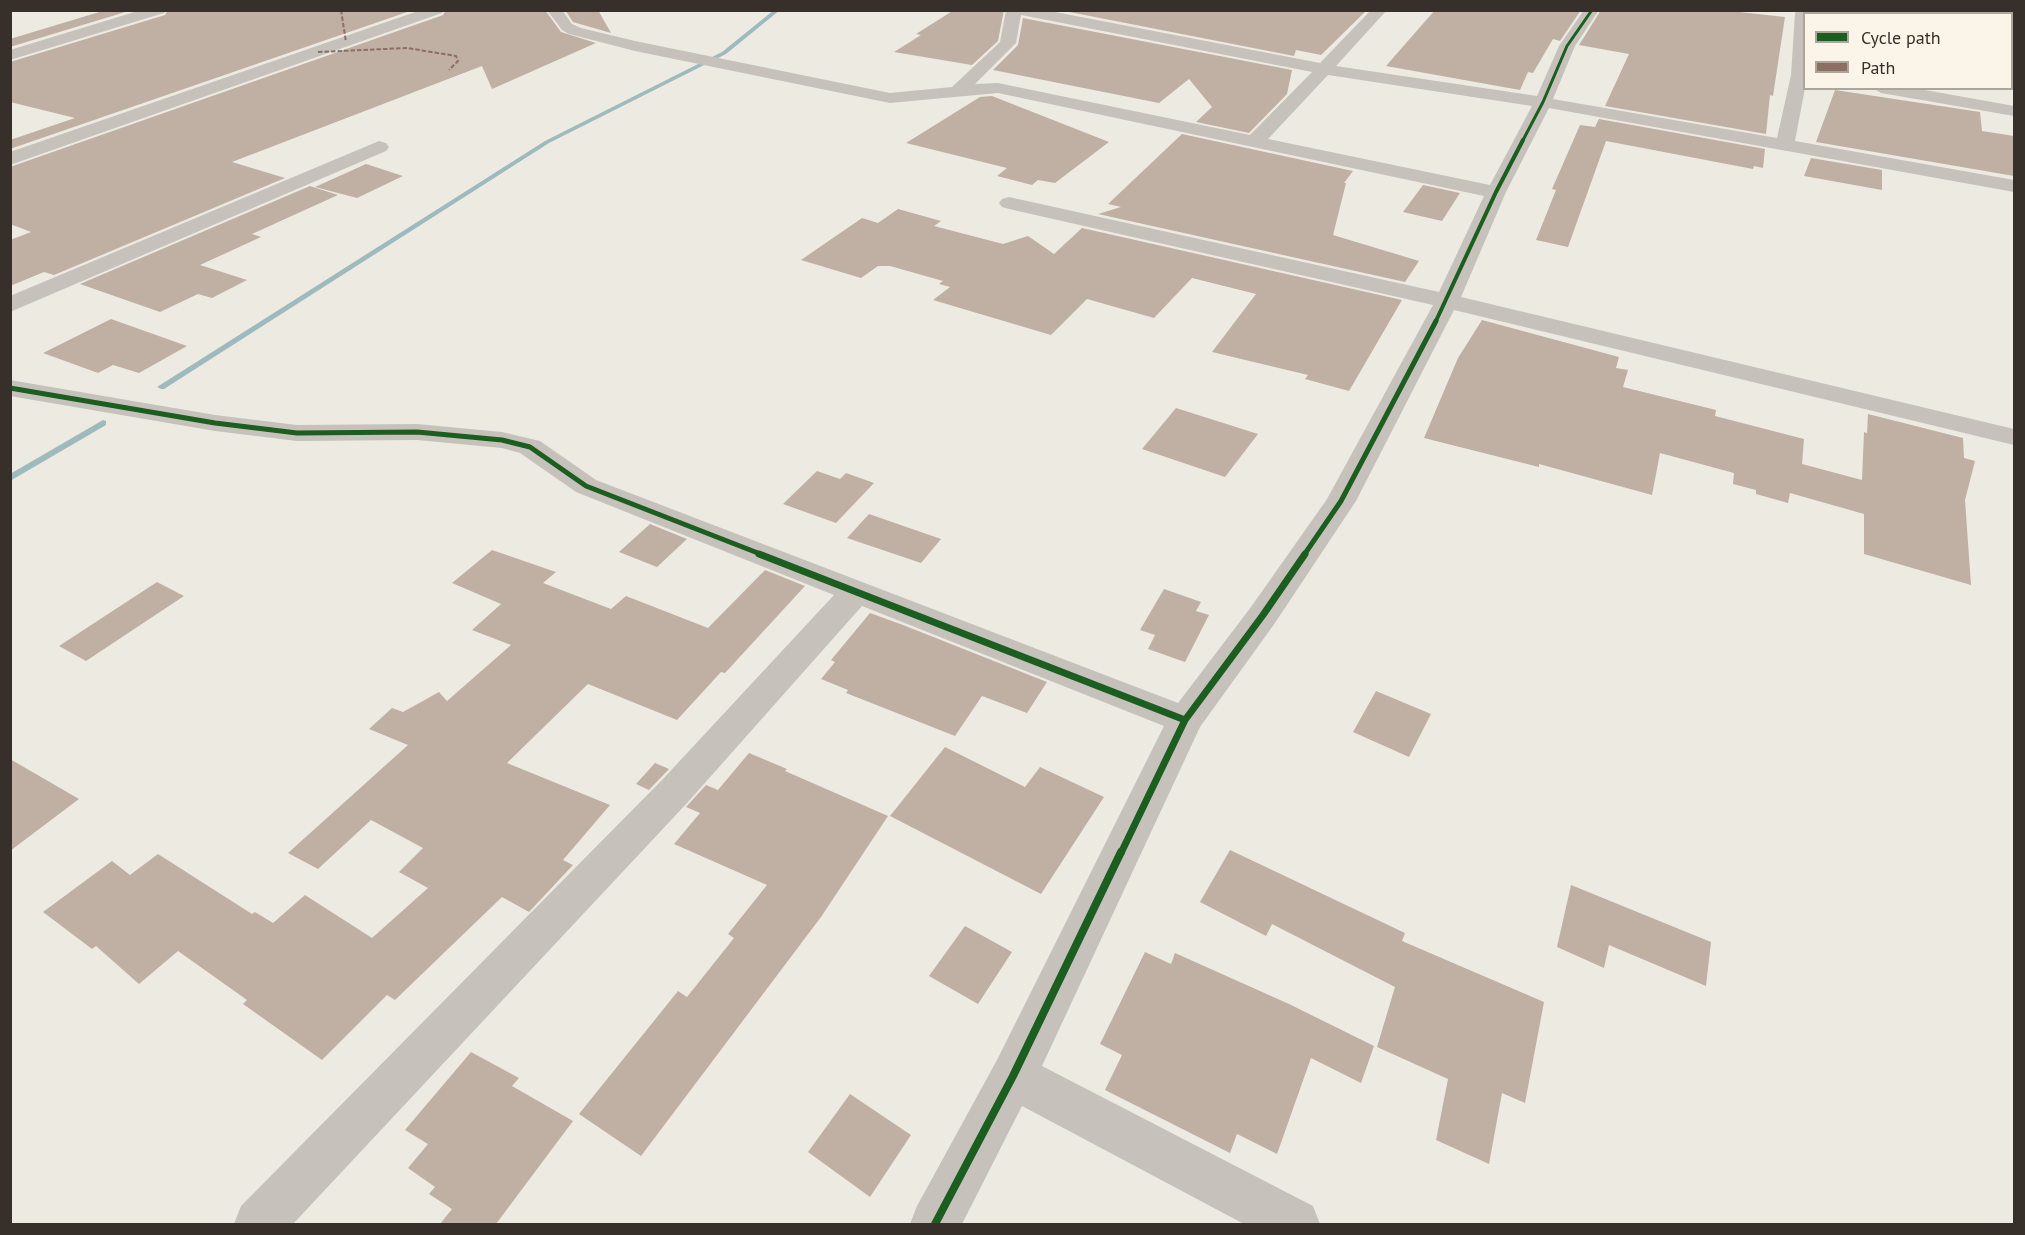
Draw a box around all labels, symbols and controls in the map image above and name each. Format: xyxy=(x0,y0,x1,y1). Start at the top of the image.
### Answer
legend xyxy=(1803,12,2013,90)
text: Cycle path xyxy=(1861,26,1941,49)
text: Path xyxy=(1861,56,1895,79)

